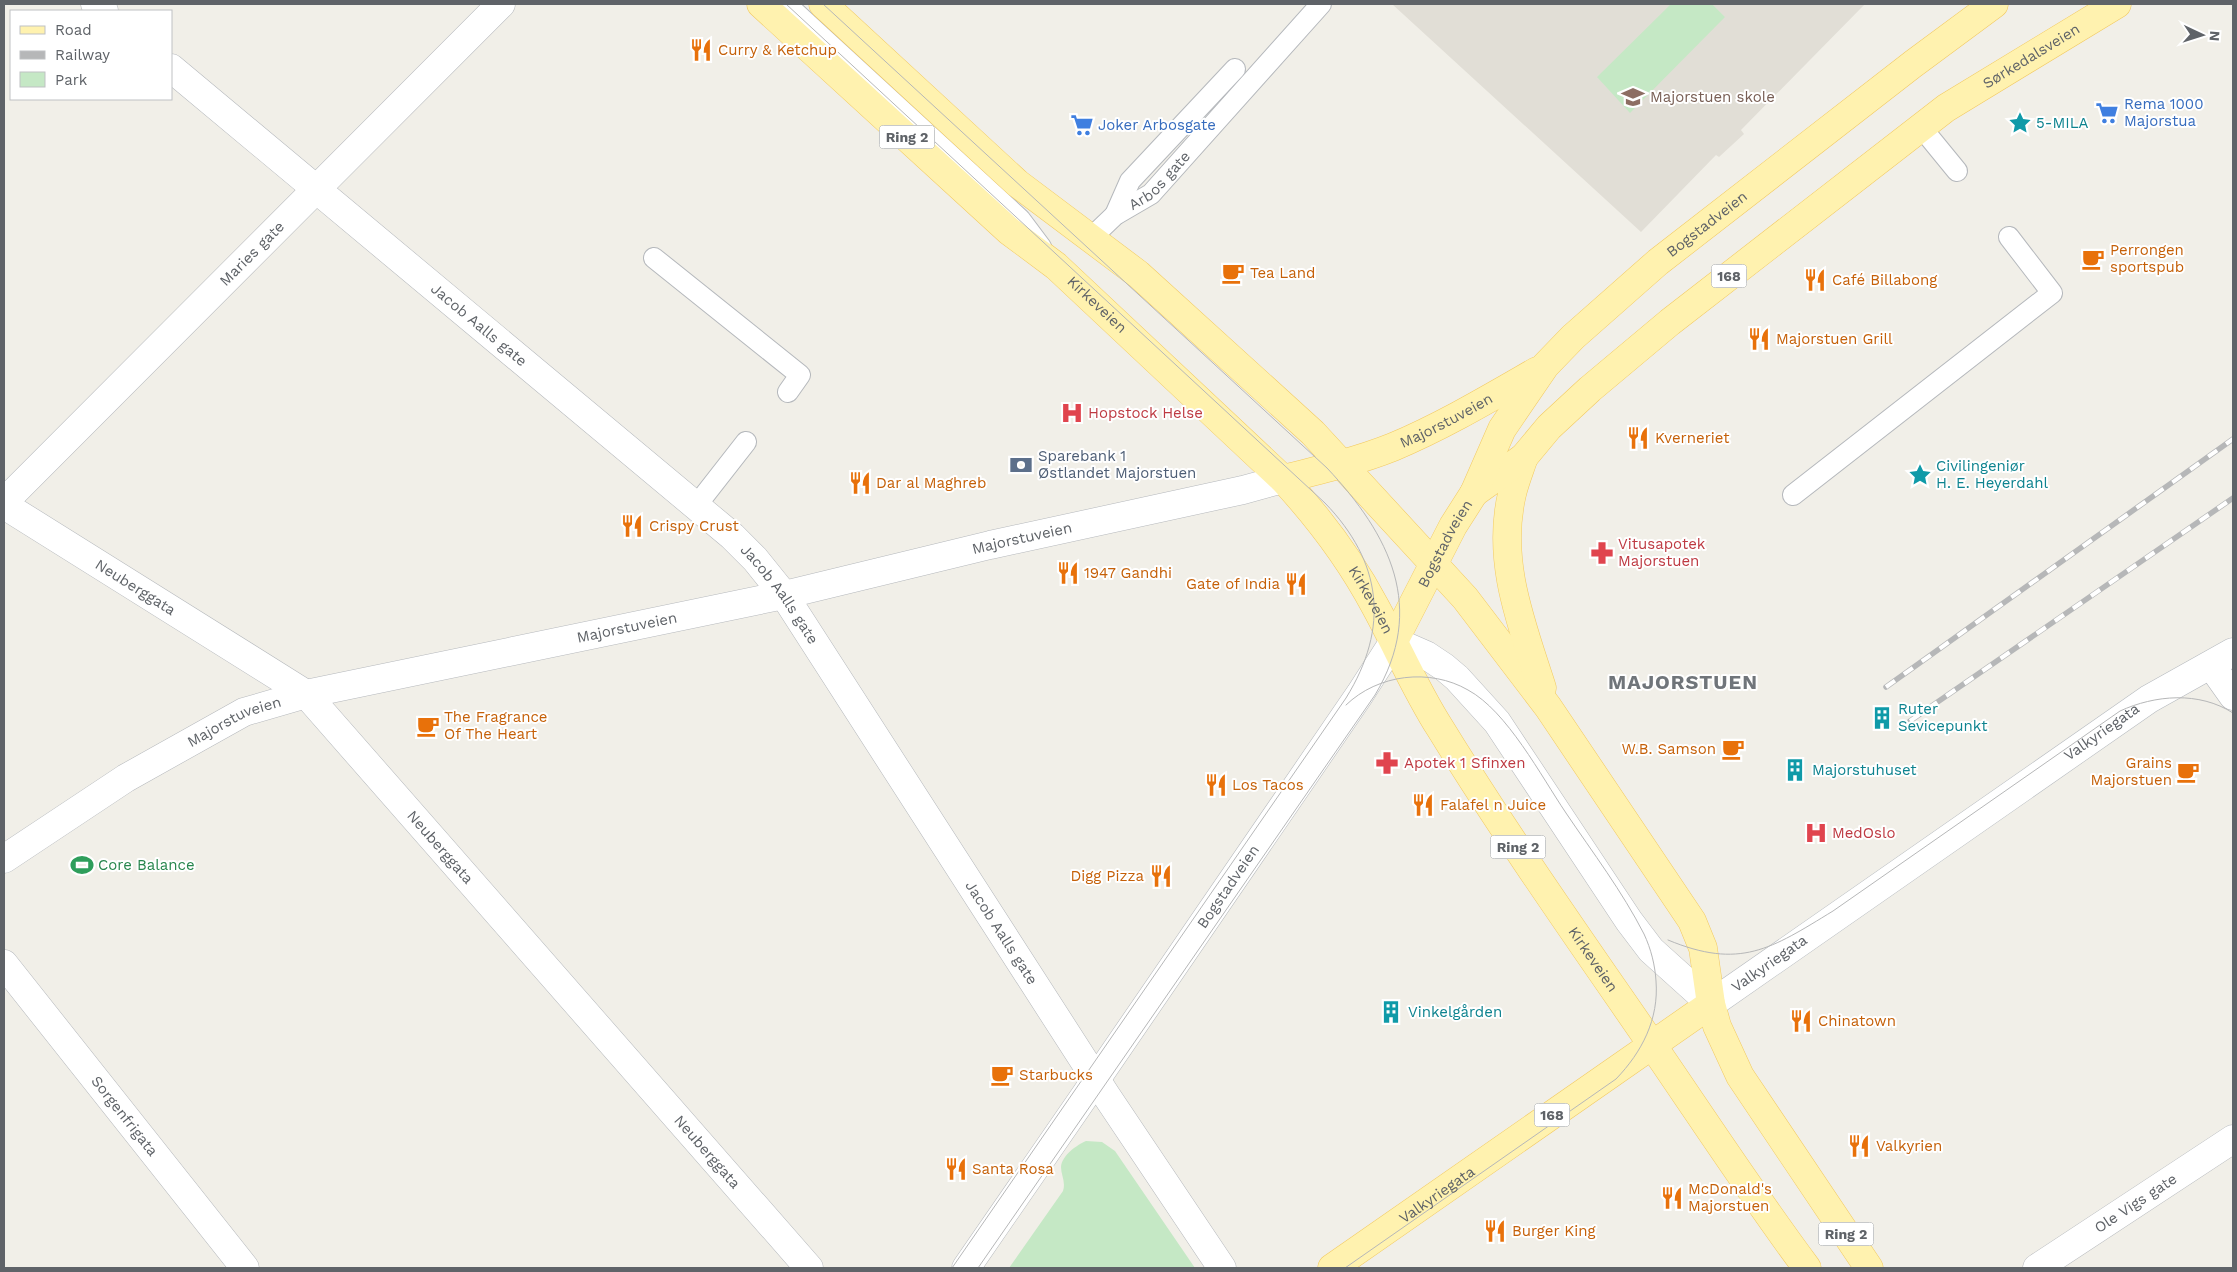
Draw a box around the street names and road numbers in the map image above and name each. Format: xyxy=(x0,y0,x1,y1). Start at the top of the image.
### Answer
street label: Sørkedalsveien xyxy=(1980,20,2083,92)
road number: Ring 2 xyxy=(880,125,934,148)
street label: Arbos gate xyxy=(1126,147,1194,214)
street label: Bogstadveien xyxy=(1663,187,1751,261)
street label: Maries gate xyxy=(216,217,288,290)
road number: 168 xyxy=(1712,264,1746,288)
street label: Kirkeveien xyxy=(1063,272,1131,337)
street label: Jacob Aalls gate xyxy=(427,280,531,370)
street label: Majorstuveien xyxy=(1397,389,1496,452)
street label: Bogstadveien xyxy=(1414,496,1476,591)
street label: Majorstuveien xyxy=(970,518,1074,558)
street label: Jacob Aalls gate xyxy=(737,541,822,647)
street label: Neuberggata xyxy=(92,555,179,619)
street label: Kirkeveien xyxy=(1345,562,1397,637)
street label: Majorstuveien xyxy=(575,608,679,647)
street label: Majorstuveien xyxy=(184,693,283,751)
street label: Valkyriegata xyxy=(2060,699,2143,765)
street label: Neuberggata xyxy=(403,807,478,888)
road number: Ring 2 xyxy=(1490,836,1546,859)
street label: Bogstadveien xyxy=(1193,841,1263,932)
street label: Jacob Aalls gate xyxy=(961,877,1041,988)
street label: Kirkeveien xyxy=(1564,923,1622,995)
street label: Valkyriegata xyxy=(1728,931,1811,996)
street label: Sorgenfrigata xyxy=(87,1072,162,1160)
road number: 168 xyxy=(1534,1104,1570,1126)
street label: Neuberggata xyxy=(670,1111,744,1193)
street label: Valkyriegata xyxy=(1396,1162,1479,1227)
street label: Ole Vigs gate xyxy=(2091,1169,2180,1237)
road number: Ring 2 xyxy=(1818,1222,1874,1246)

